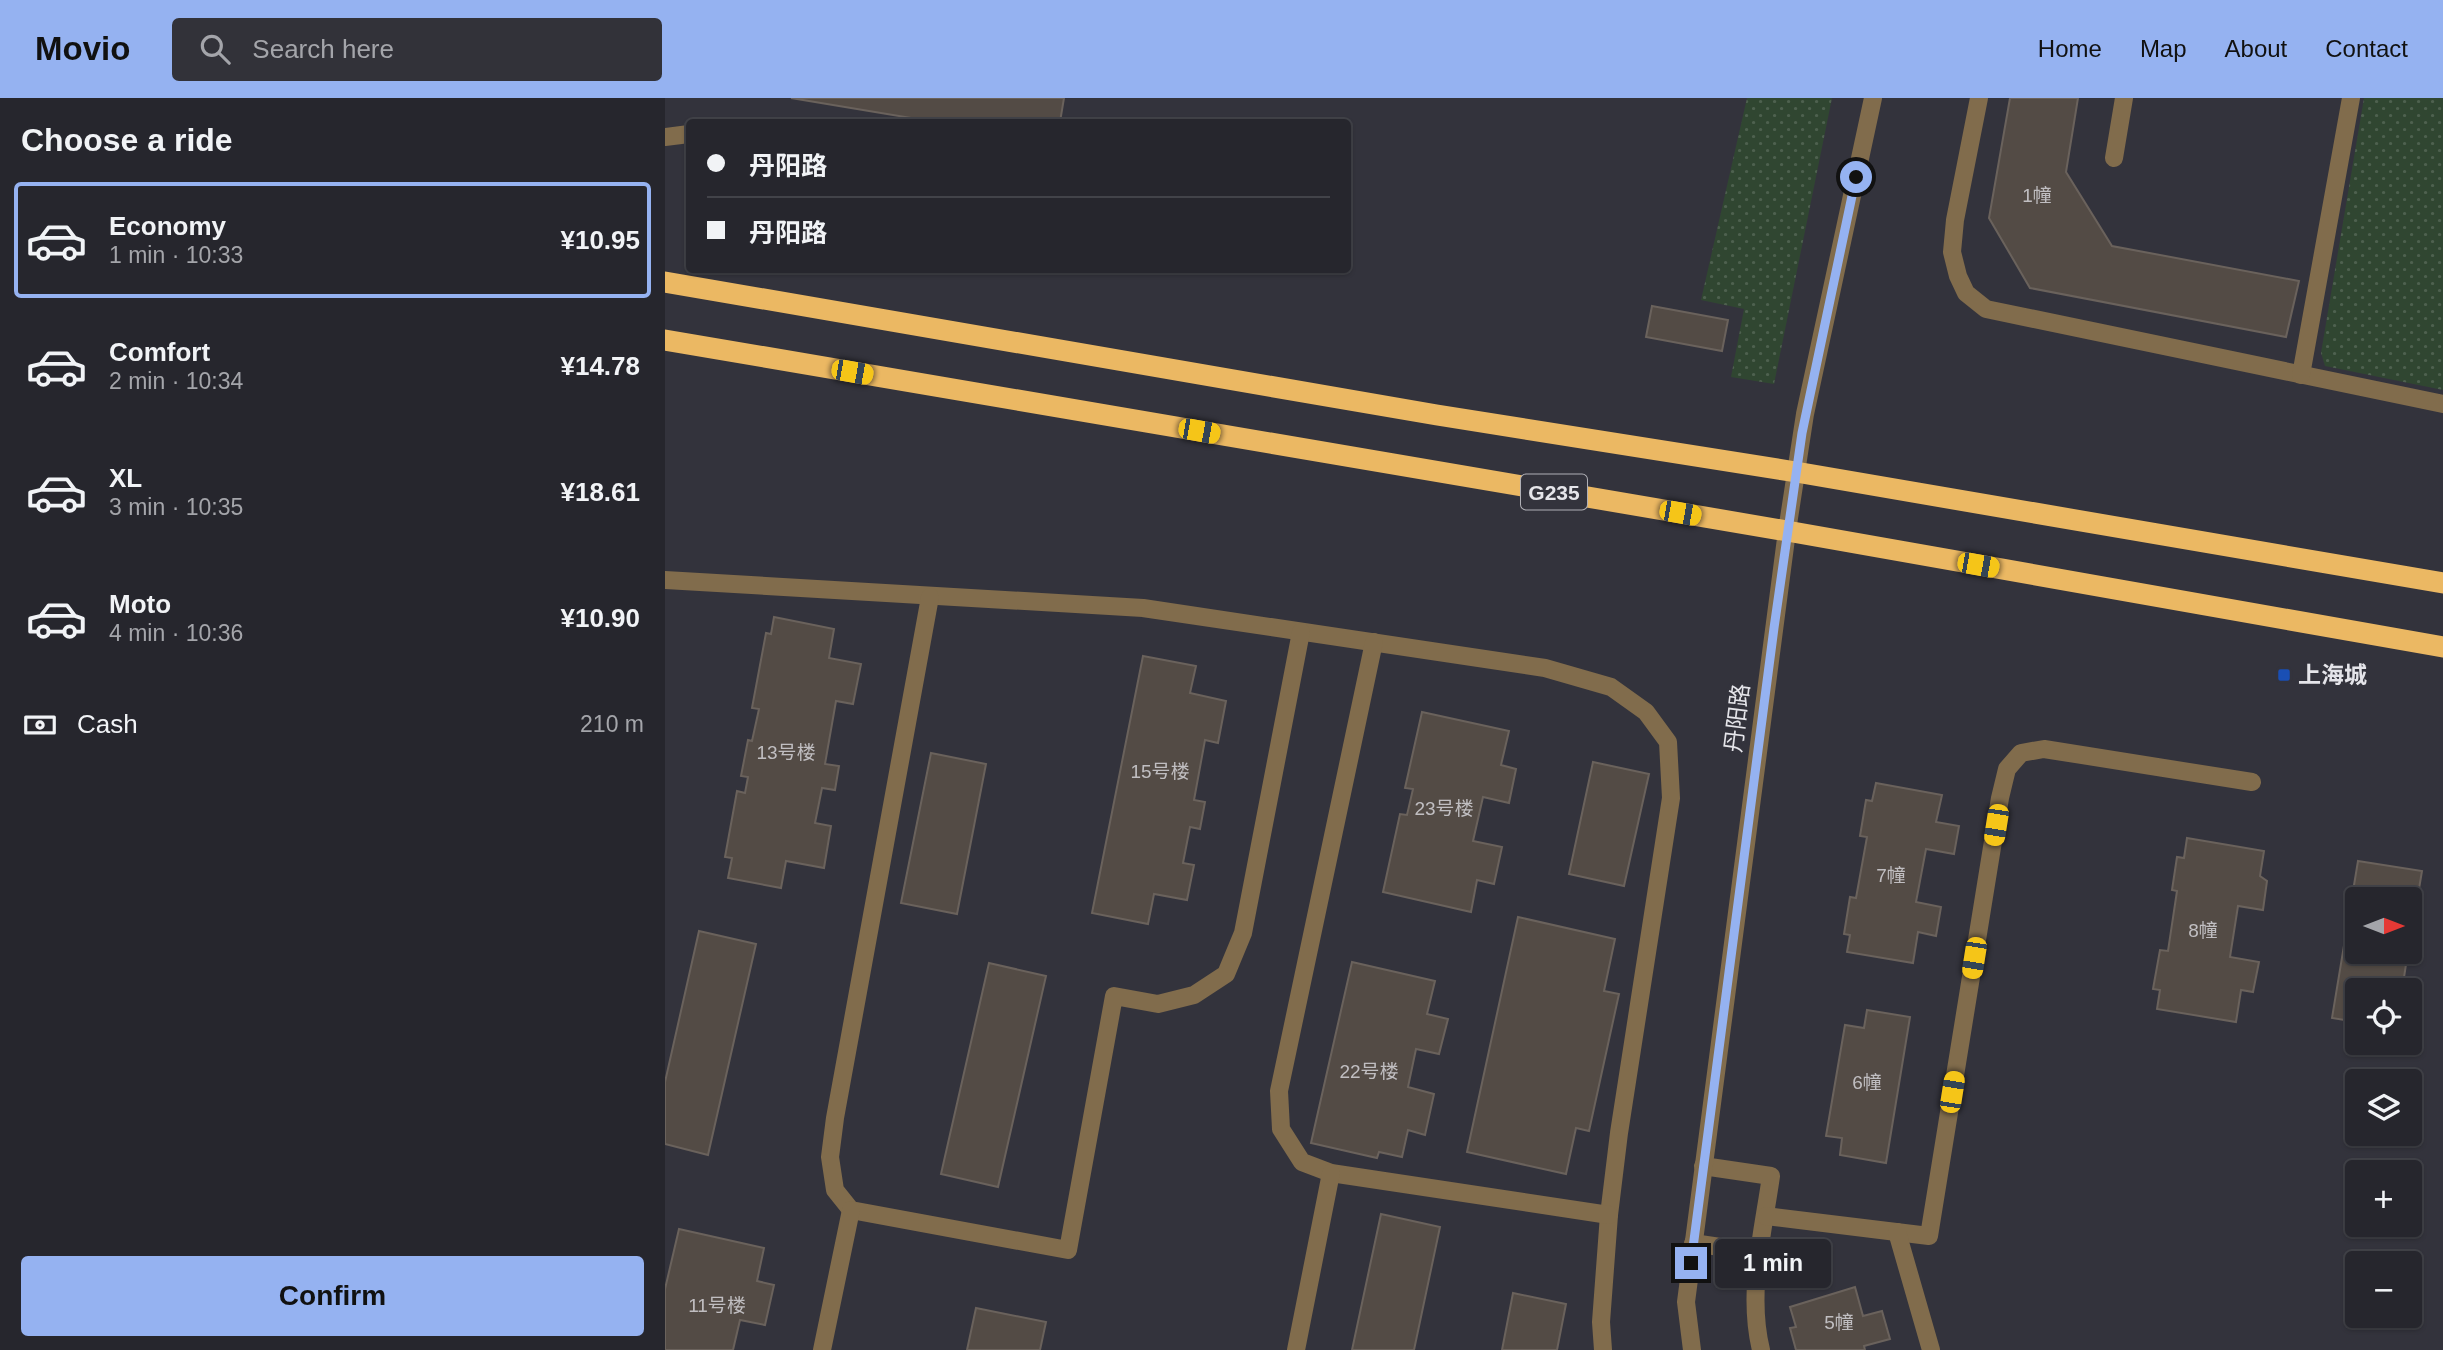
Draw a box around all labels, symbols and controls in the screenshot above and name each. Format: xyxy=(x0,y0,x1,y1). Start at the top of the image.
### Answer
search box xyxy=(172,18,662,81)
text: Movio xyxy=(35,30,130,67)
icon: search xyxy=(196,30,234,68)
text: Search here xyxy=(252,34,394,64)
text: Home xyxy=(2038,35,2102,62)
text: Map xyxy=(2140,35,2187,62)
text: About xyxy=(2225,35,2287,62)
text: Contact xyxy=(2325,35,2408,62)
text: Choose a ride xyxy=(21,122,233,158)
text: 丹阳路 xyxy=(749,151,827,181)
route start xyxy=(1840,161,1872,193)
house number: 1幢 xyxy=(2022,185,2052,206)
icon: car xyxy=(25,209,88,272)
text: Economy xyxy=(109,211,226,241)
text: 丹阳路 xyxy=(749,218,827,248)
text: ¥10.95 xyxy=(560,225,640,255)
text: 1 min · 10:33 xyxy=(109,242,243,268)
icon: car xyxy=(25,335,88,398)
text: Comfort xyxy=(109,337,210,367)
text: ¥14.78 xyxy=(560,351,640,381)
car xyxy=(830,358,875,386)
text: 2 min · 10:34 xyxy=(109,368,243,394)
car xyxy=(1177,417,1222,445)
icon: car xyxy=(25,461,88,524)
text: XL xyxy=(109,463,142,493)
road number: G235 xyxy=(1521,474,1587,510)
text: ¥18.61 xyxy=(560,477,640,507)
text: 3 min · 10:35 xyxy=(109,494,243,520)
car xyxy=(1658,499,1703,527)
car xyxy=(1956,551,2001,579)
icon: car xyxy=(25,587,88,650)
text: Moto xyxy=(109,589,171,619)
text: ¥10.90 xyxy=(560,603,640,633)
text: 4 min · 10:36 xyxy=(109,620,243,646)
place label: 上海城 xyxy=(2298,662,2367,688)
marker: 上海城 xyxy=(2276,667,2292,683)
street label: 丹阳路 xyxy=(1720,682,1754,754)
icon: cash xyxy=(21,706,59,744)
text: Cash xyxy=(77,709,138,739)
text: 210 m xyxy=(580,711,644,737)
house number: 13号楼 xyxy=(756,742,816,763)
house number: 15号楼 xyxy=(1130,761,1190,782)
house number: 23号楼 xyxy=(1414,798,1474,819)
car xyxy=(1983,803,2010,847)
house number: 7幢 xyxy=(1876,865,1906,886)
north arrow xyxy=(2345,887,2422,964)
map controls xyxy=(2345,887,2422,1328)
house number: 8幢 xyxy=(2188,920,2218,941)
car xyxy=(1961,936,1988,980)
button: locate xyxy=(2345,978,2422,1055)
house number: 22号楼 xyxy=(1339,1061,1399,1082)
button: layers xyxy=(2345,1069,2422,1146)
car xyxy=(1939,1070,1966,1114)
house number: 6幢 xyxy=(1852,1072,1882,1093)
button: + xyxy=(2345,1160,2422,1237)
callout: 1 min xyxy=(1715,1238,1831,1288)
route end xyxy=(1675,1247,1707,1279)
text: 1 min xyxy=(1743,1250,1803,1276)
button: − xyxy=(2345,1251,2422,1328)
button: Confirm xyxy=(21,1256,644,1336)
house number: 11号楼 xyxy=(688,1295,746,1316)
house number: 5幢 xyxy=(1824,1312,1854,1333)

